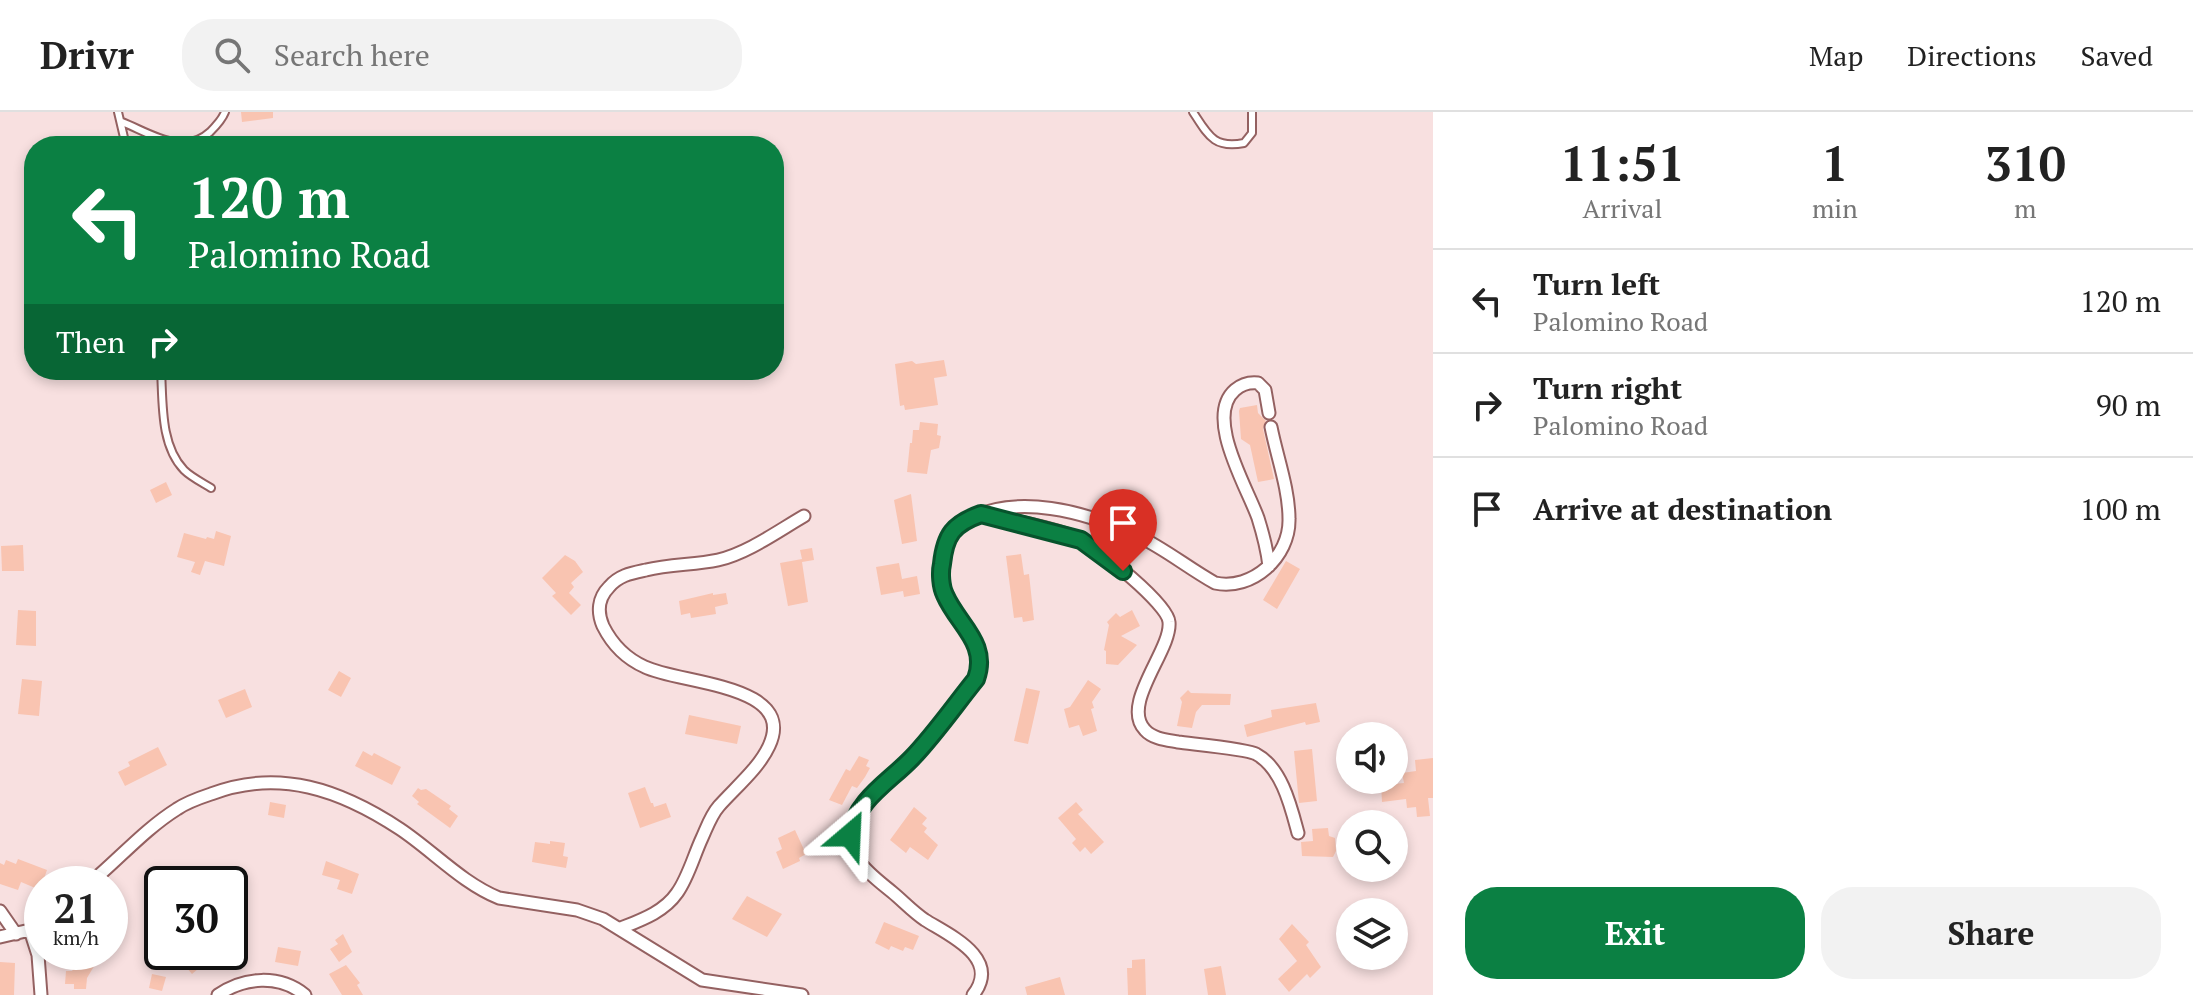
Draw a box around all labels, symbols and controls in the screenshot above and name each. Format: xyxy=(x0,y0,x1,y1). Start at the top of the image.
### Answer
search box xyxy=(182,19,742,91)
text: Drivr xyxy=(40,30,134,80)
icon: search xyxy=(210,33,254,77)
text: Search here xyxy=(274,35,430,75)
text: Map xyxy=(1809,37,1863,74)
text: Directions xyxy=(1907,37,2037,74)
text: Saved xyxy=(2081,37,2153,74)
text: 11:51 xyxy=(1560,131,1685,195)
text: 1 xyxy=(1821,131,1848,195)
text: 310 xyxy=(1985,131,2066,195)
text: 120 m xyxy=(188,160,350,234)
icon: left xyxy=(56,168,160,272)
text: Arrival xyxy=(1583,191,1662,225)
text: min xyxy=(1812,191,1858,225)
text: m xyxy=(2014,191,2037,225)
text: Palomino Road xyxy=(188,231,431,278)
text: Turn left xyxy=(1533,264,1660,304)
icon: left xyxy=(1465,279,1509,323)
text: 120 m xyxy=(2080,281,2161,321)
text: Palomino Road xyxy=(1533,304,1708,338)
icon: right xyxy=(141,320,185,364)
text: Then xyxy=(56,322,125,362)
text: Turn right xyxy=(1533,368,1682,408)
icon: right xyxy=(1465,383,1509,427)
text: 90 m xyxy=(2096,385,2161,425)
text: Palomino Road xyxy=(1533,408,1708,442)
icon: arrive xyxy=(1465,487,1509,531)
pin xyxy=(1089,489,1157,571)
text: Arrive at destination xyxy=(1533,489,1832,529)
text: 100 m xyxy=(2080,489,2161,529)
icon: arrive xyxy=(1101,501,1145,545)
map controls xyxy=(1336,722,1408,970)
button: sound xyxy=(1336,722,1408,794)
position arrow xyxy=(808,793,892,877)
button: search xyxy=(1336,810,1408,882)
speed limit sign: 30 xyxy=(144,866,248,970)
text: 21 xyxy=(53,881,99,934)
button: Exit xyxy=(1465,887,1805,979)
button: Share xyxy=(1821,887,2161,979)
button: layers xyxy=(1336,898,1408,970)
text: km/h xyxy=(53,924,99,951)

